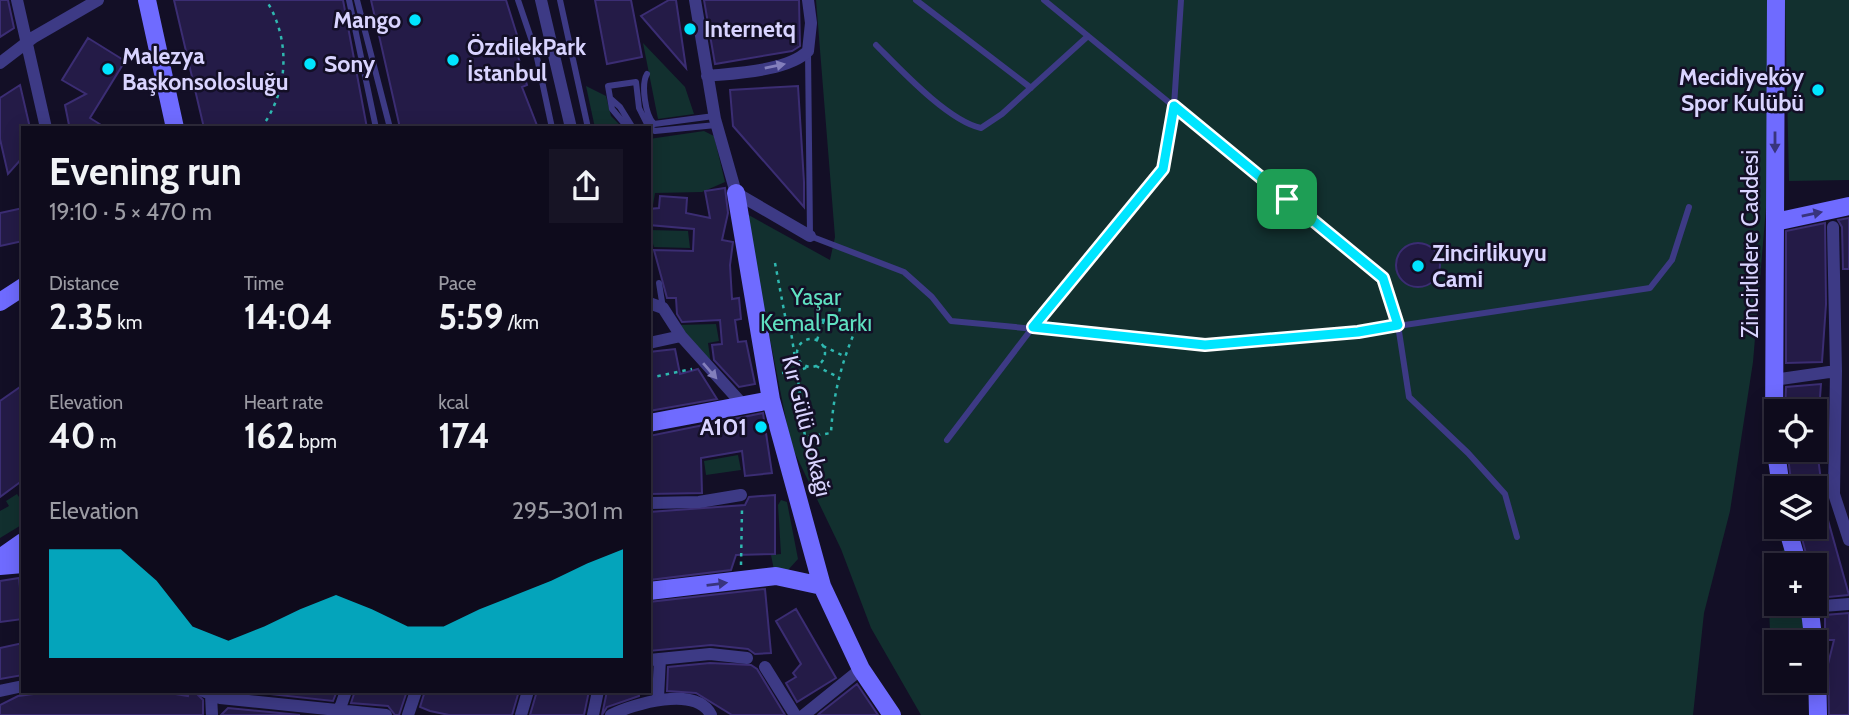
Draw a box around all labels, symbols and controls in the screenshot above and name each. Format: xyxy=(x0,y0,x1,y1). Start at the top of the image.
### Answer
place label: Mango xyxy=(333,6,401,34)
marker: Mango xyxy=(407,12,423,28)
place label: Internetq xyxy=(704,15,796,43)
marker: Internetq xyxy=(682,21,698,37)
place label: ÖzdilekPark İstanbul xyxy=(467,33,587,87)
place label: Malezya Başkonsolosluğu xyxy=(122,42,289,96)
place label: Sony xyxy=(324,50,376,78)
marker: ÖzdilekPark İstanbul xyxy=(445,52,461,68)
marker: Sony xyxy=(302,56,318,72)
one-way arrow xyxy=(764,60,786,71)
marker: Malezya Başkonsolosluğu xyxy=(100,61,116,77)
place label: Mecidiyeköy Spor Kulübü xyxy=(1679,63,1805,117)
marker: Mecidiyeköy Spor Kulübü xyxy=(1810,82,1826,98)
one-way arrow xyxy=(1769,131,1781,153)
text: Evening run xyxy=(49,148,242,195)
button: share xyxy=(549,149,623,223)
street label: Zincirlidere Caddesi xyxy=(1736,150,1764,338)
pin xyxy=(1257,169,1317,229)
icon: arrive xyxy=(1268,180,1306,218)
text: 19:10 · 5 × 470 m xyxy=(49,198,212,226)
one-way arrow xyxy=(1801,208,1823,219)
place label: Zincirlikuyu Cami xyxy=(1432,239,1547,293)
marker: Zincirlikuyu Cami xyxy=(1410,258,1426,274)
text: Distance xyxy=(49,272,119,295)
text: Time xyxy=(244,272,284,295)
text: Pace xyxy=(438,272,476,295)
park label: Yaşar Kemal Parkı xyxy=(760,283,872,337)
text: 2.35 xyxy=(49,295,113,338)
text: 14:04 xyxy=(244,295,333,338)
text: 5:59 xyxy=(438,295,503,338)
text: km xyxy=(113,311,142,334)
text: /km xyxy=(503,311,539,334)
street label: Kır Gülü Sokağı xyxy=(776,352,838,500)
one-way arrow xyxy=(702,362,717,379)
text: Elevation xyxy=(49,391,123,414)
text: Heart rate xyxy=(244,391,323,414)
text: kcal xyxy=(438,391,469,414)
map controls xyxy=(1764,399,1827,693)
button: locate xyxy=(1764,399,1827,462)
place label: A101 xyxy=(700,413,747,441)
text: 40 xyxy=(49,414,95,457)
text: 162 xyxy=(244,414,295,457)
text: 174 xyxy=(438,414,490,457)
marker: A101 xyxy=(753,419,769,435)
text: m xyxy=(95,430,116,453)
text: bpm xyxy=(295,430,337,453)
button: layers xyxy=(1764,476,1827,539)
text: Elevation xyxy=(49,497,139,525)
text: 295–301 m xyxy=(512,497,623,525)
button: + xyxy=(1764,553,1827,616)
one-way arrow xyxy=(706,579,728,590)
button: − xyxy=(1764,630,1827,693)

